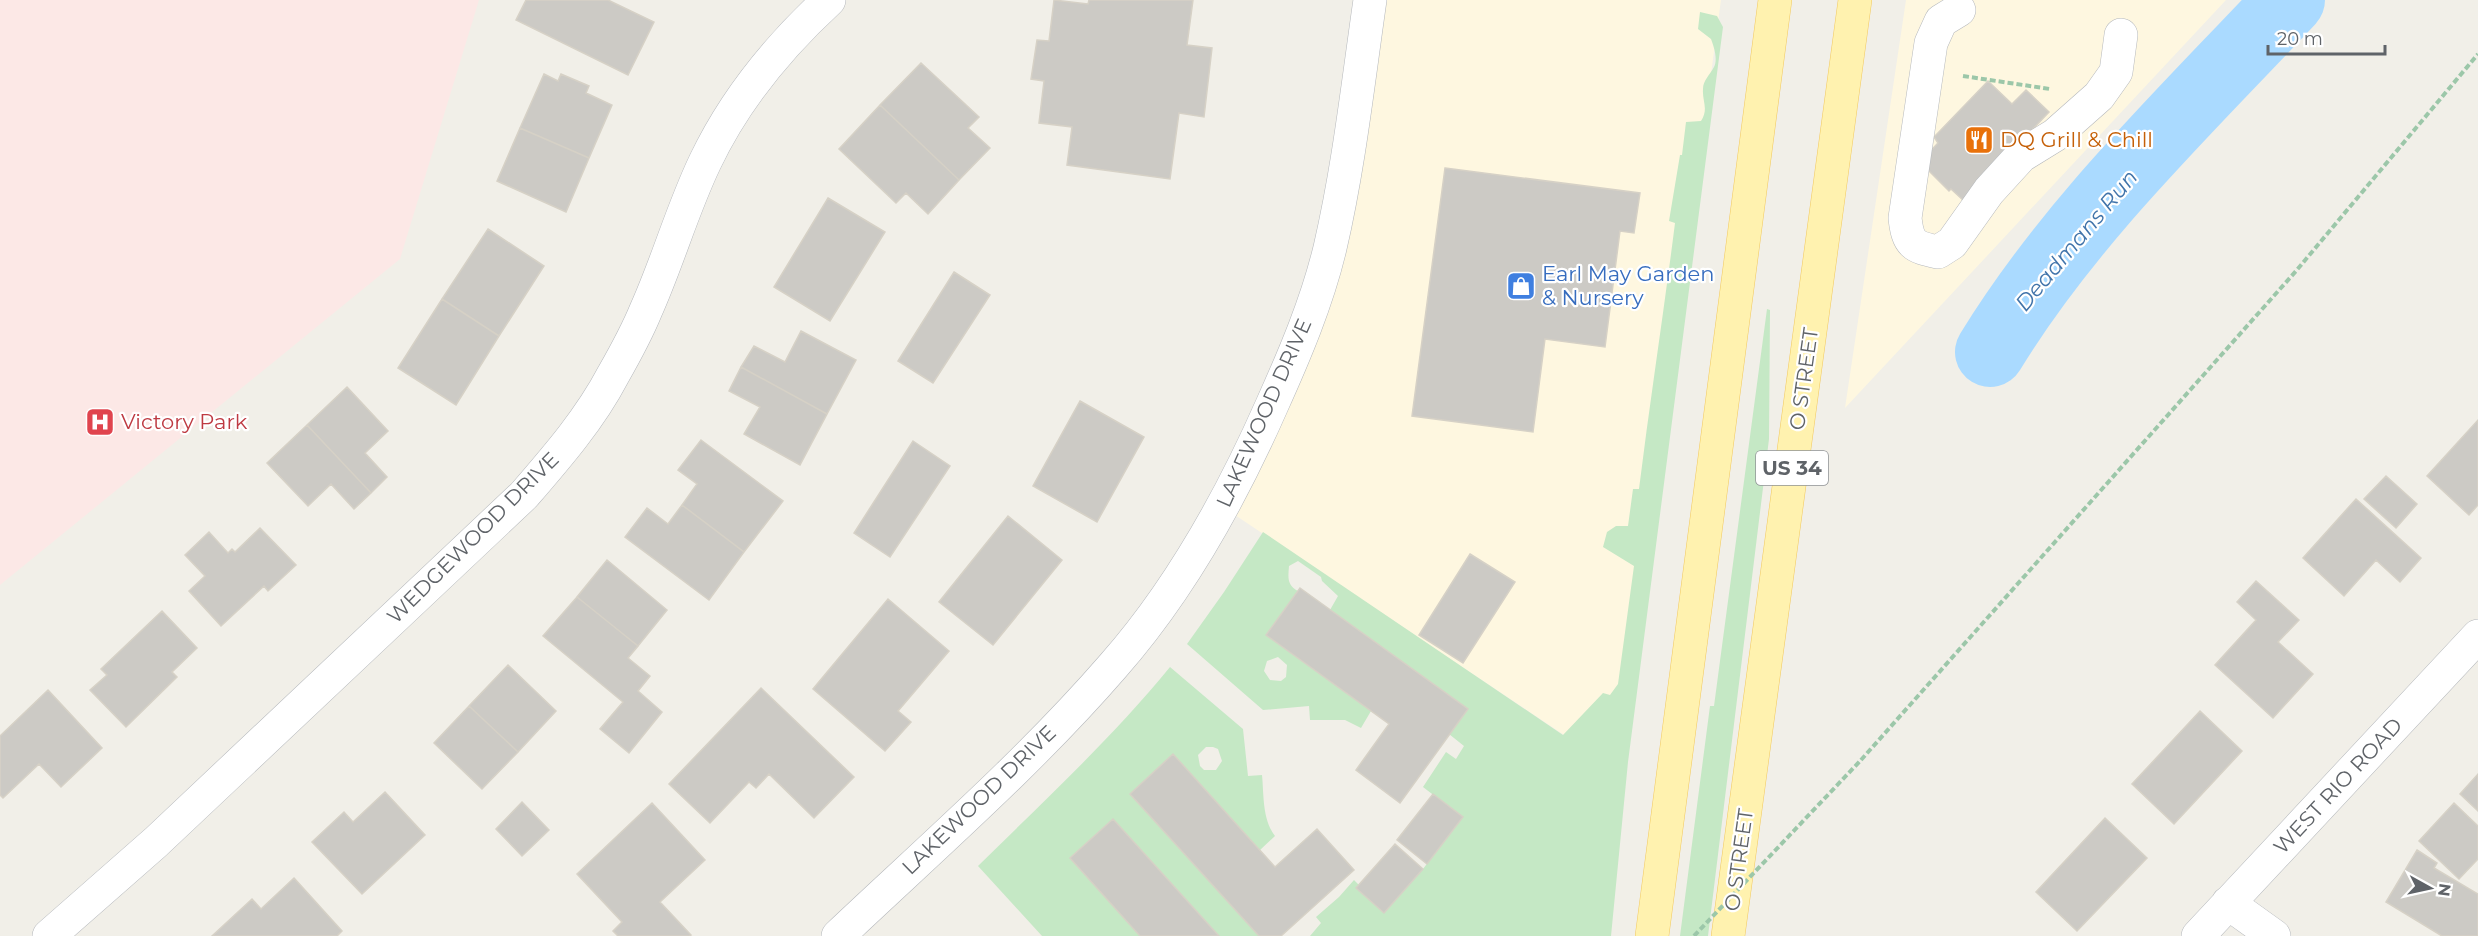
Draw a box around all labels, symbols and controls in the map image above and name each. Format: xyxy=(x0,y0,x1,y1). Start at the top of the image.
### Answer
scale bar xyxy=(2268,18,2385,56)
text: 20 m xyxy=(2277,28,2323,50)
restaurant icon: DQ Grill & Chill xyxy=(1963,124,1995,156)
place label: DQ Grill & Chill xyxy=(2000,127,2153,152)
water label: Deadmans Run xyxy=(2009,164,2143,317)
place label: Earl May Garden & Nursery xyxy=(1542,261,1715,310)
shop icon: Earl May Garden & Nursery xyxy=(1505,270,1537,302)
street label: LAKEWOOD DRIVE xyxy=(1211,314,1316,511)
street label: O STREET xyxy=(1784,326,1823,432)
hospital icon: Victory Park xyxy=(84,406,116,438)
place label: Victory Park xyxy=(121,409,248,434)
street label: WEDGEWOOD DRIVE xyxy=(382,447,564,629)
road number: US 34 xyxy=(1756,451,1828,485)
street label: WEST RIO ROAD xyxy=(2268,712,2407,859)
street label: LAKEWOOD DRIVE xyxy=(897,720,1061,880)
street label: O STREET xyxy=(1719,807,1758,913)
north arrow xyxy=(2400,858,2460,918)
text: N xyxy=(2434,882,2455,898)

